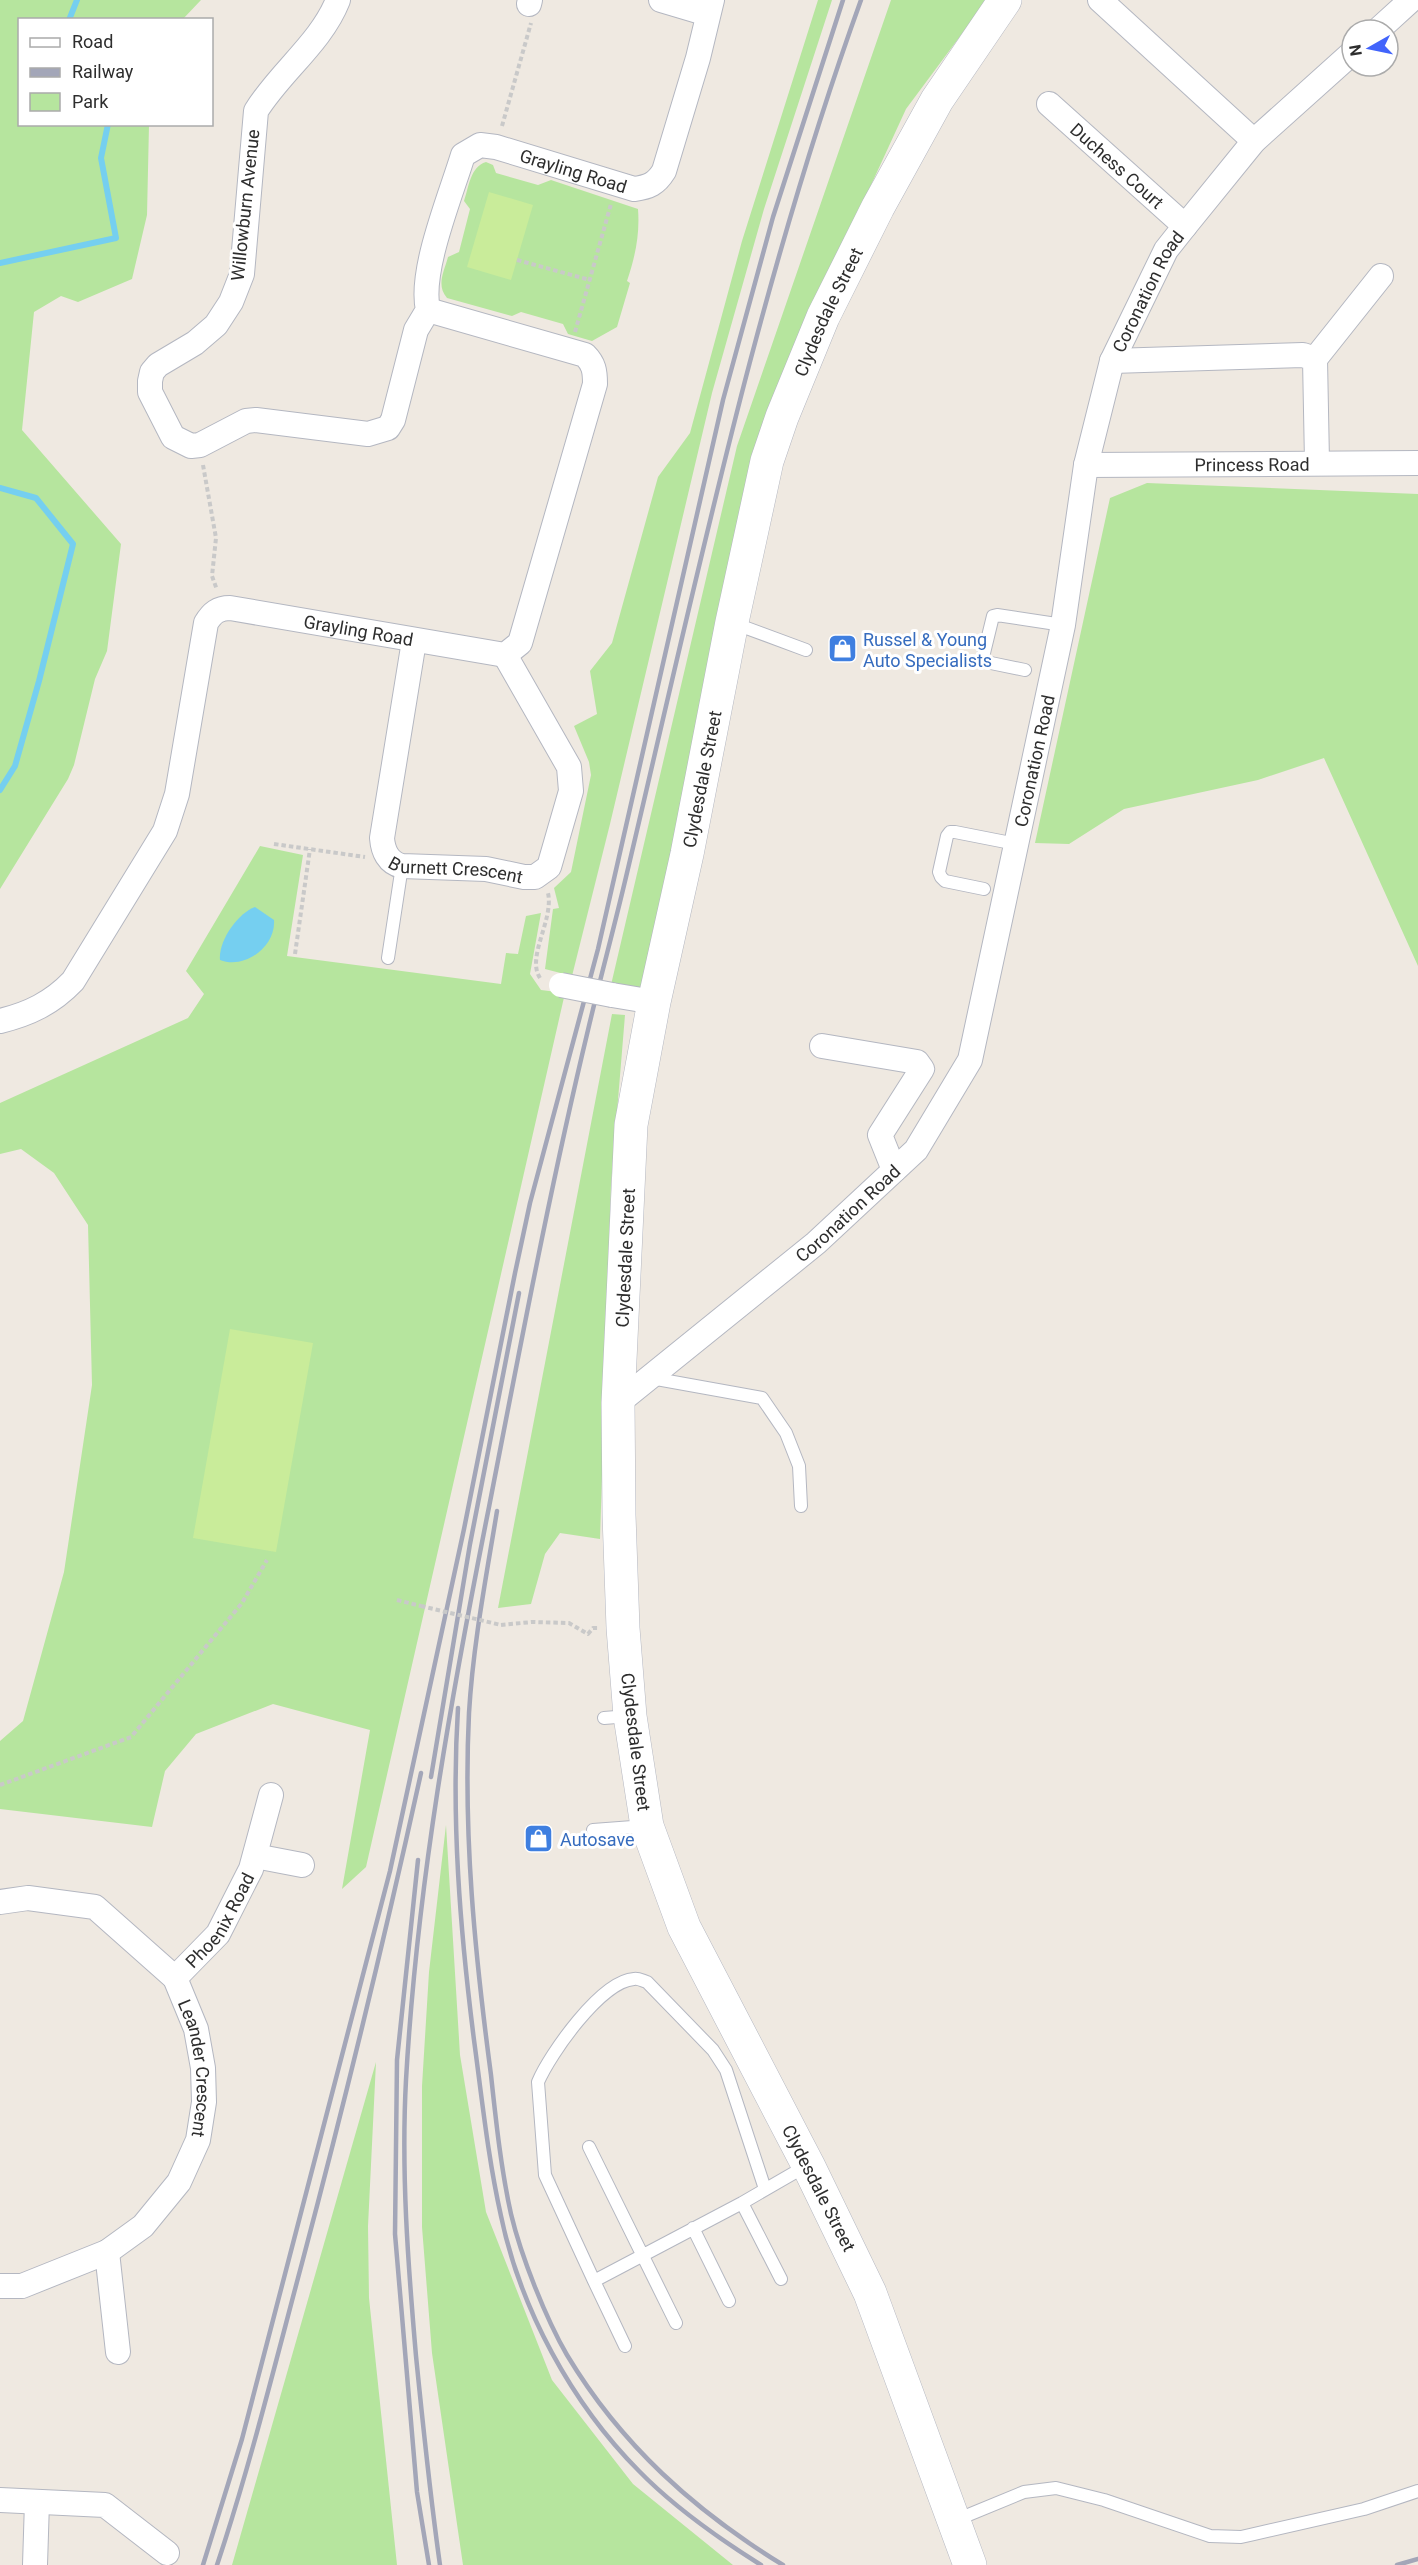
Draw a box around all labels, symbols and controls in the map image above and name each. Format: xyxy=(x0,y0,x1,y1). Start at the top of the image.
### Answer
legend xyxy=(18,18,213,126)
north arrow xyxy=(1340,18,1400,78)
text: Road xyxy=(72,31,113,52)
text: N xyxy=(1345,43,1366,57)
text: Railway xyxy=(72,61,134,82)
text: Park xyxy=(72,91,109,112)
street label: Duchess Court xyxy=(1067,118,1169,213)
street label: Willowburn Avenue xyxy=(227,128,263,282)
street label: Grayling Road xyxy=(517,144,630,197)
street label: Coronation Road xyxy=(1107,226,1188,356)
street label: Clydesdale Street xyxy=(789,244,867,379)
street label: Princess Road xyxy=(1194,453,1310,475)
street label: Grayling Road xyxy=(302,610,415,650)
place label: Russel & Young Auto Specialists xyxy=(863,629,992,671)
shop icon: Russel & Young Auto Specialists xyxy=(826,633,858,665)
street label: Coronation Road xyxy=(1010,693,1058,829)
street label: Clydesdale Street xyxy=(678,709,725,849)
street label: Burnett Crescent xyxy=(385,852,525,887)
street label: Coronation Road xyxy=(791,1160,904,1266)
street label: Clydesdale Street xyxy=(611,1188,639,1328)
street label: Clydesdale Street xyxy=(617,1672,655,1813)
shop icon: Autosave xyxy=(523,1823,555,1855)
place label: Autosave xyxy=(560,1829,635,1850)
street label: Phoenix Road xyxy=(181,1869,258,1972)
street label: Leander Crescent xyxy=(174,1996,215,2139)
street label: Clydesdale Street xyxy=(778,2121,860,2255)

